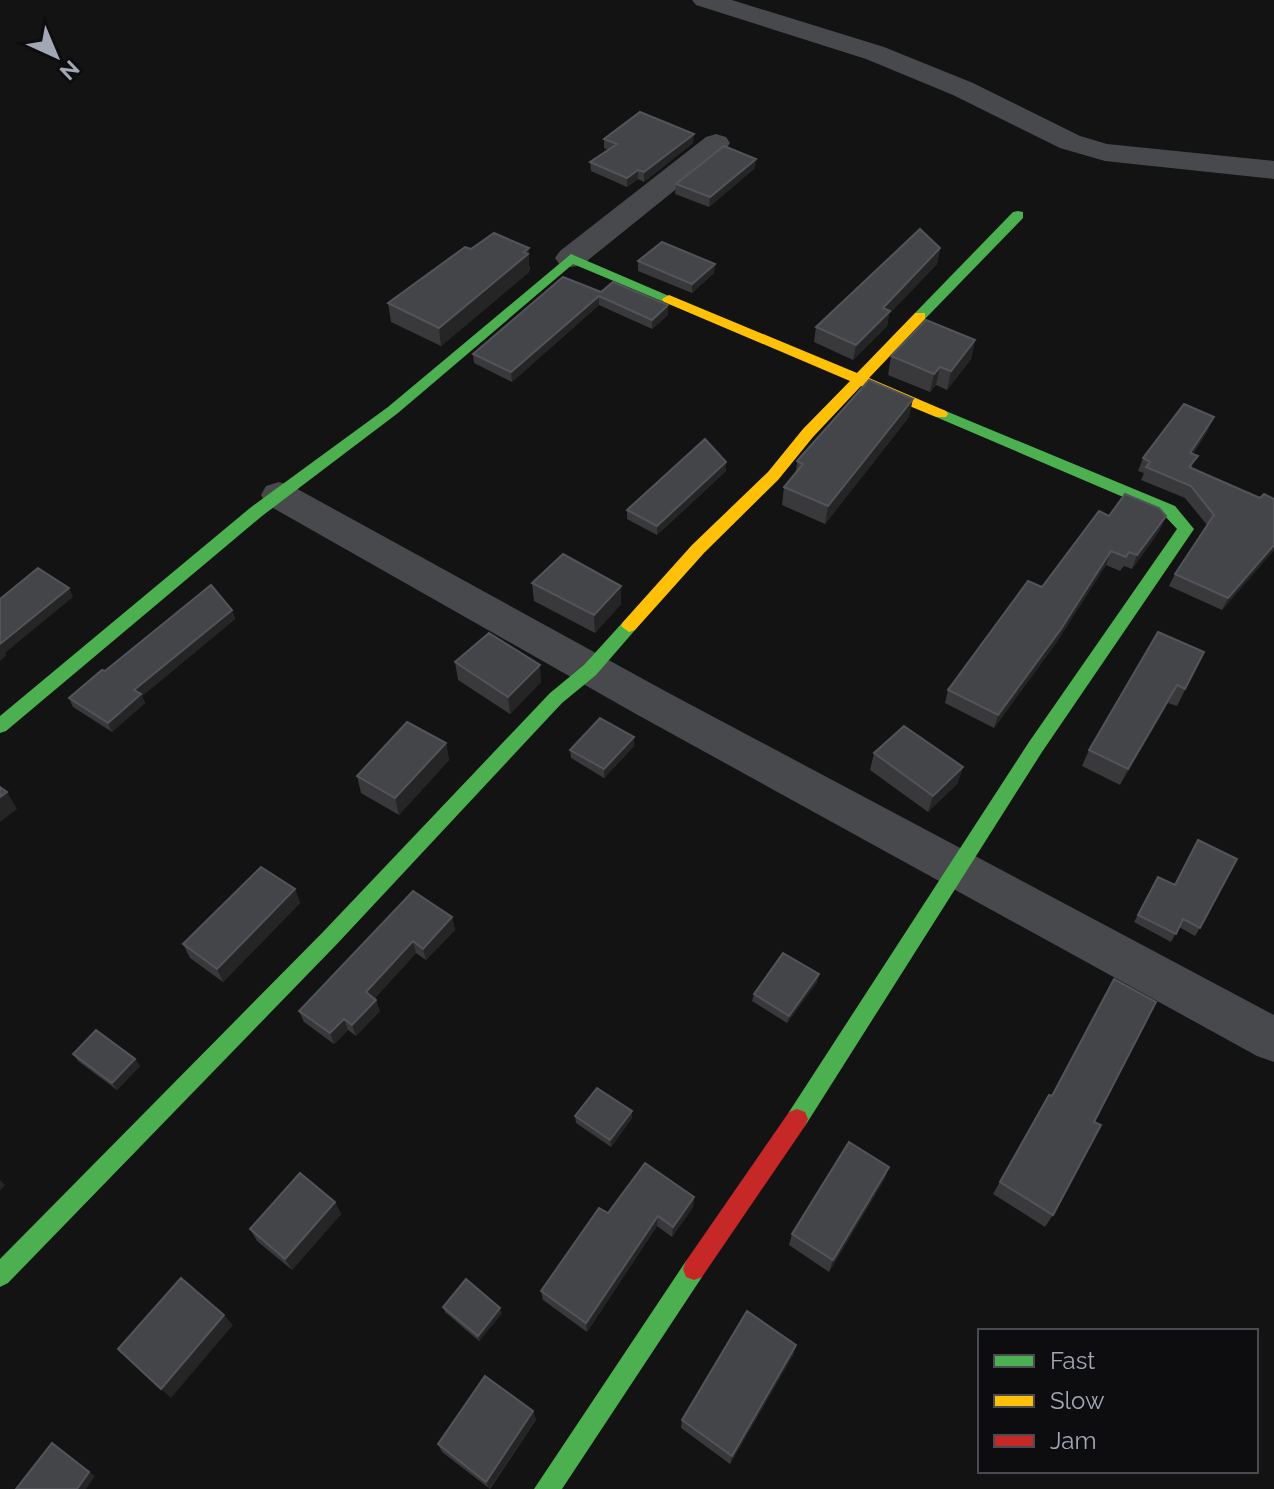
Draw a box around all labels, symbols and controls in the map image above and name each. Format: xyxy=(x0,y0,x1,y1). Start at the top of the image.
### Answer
north arrow xyxy=(16,16,96,96)
text: N xyxy=(55,55,85,86)
legend xyxy=(978,1329,1258,1473)
text: Fast xyxy=(1050,1346,1095,1375)
text: Slow xyxy=(1050,1386,1105,1415)
text: Jam xyxy=(1050,1426,1096,1455)

